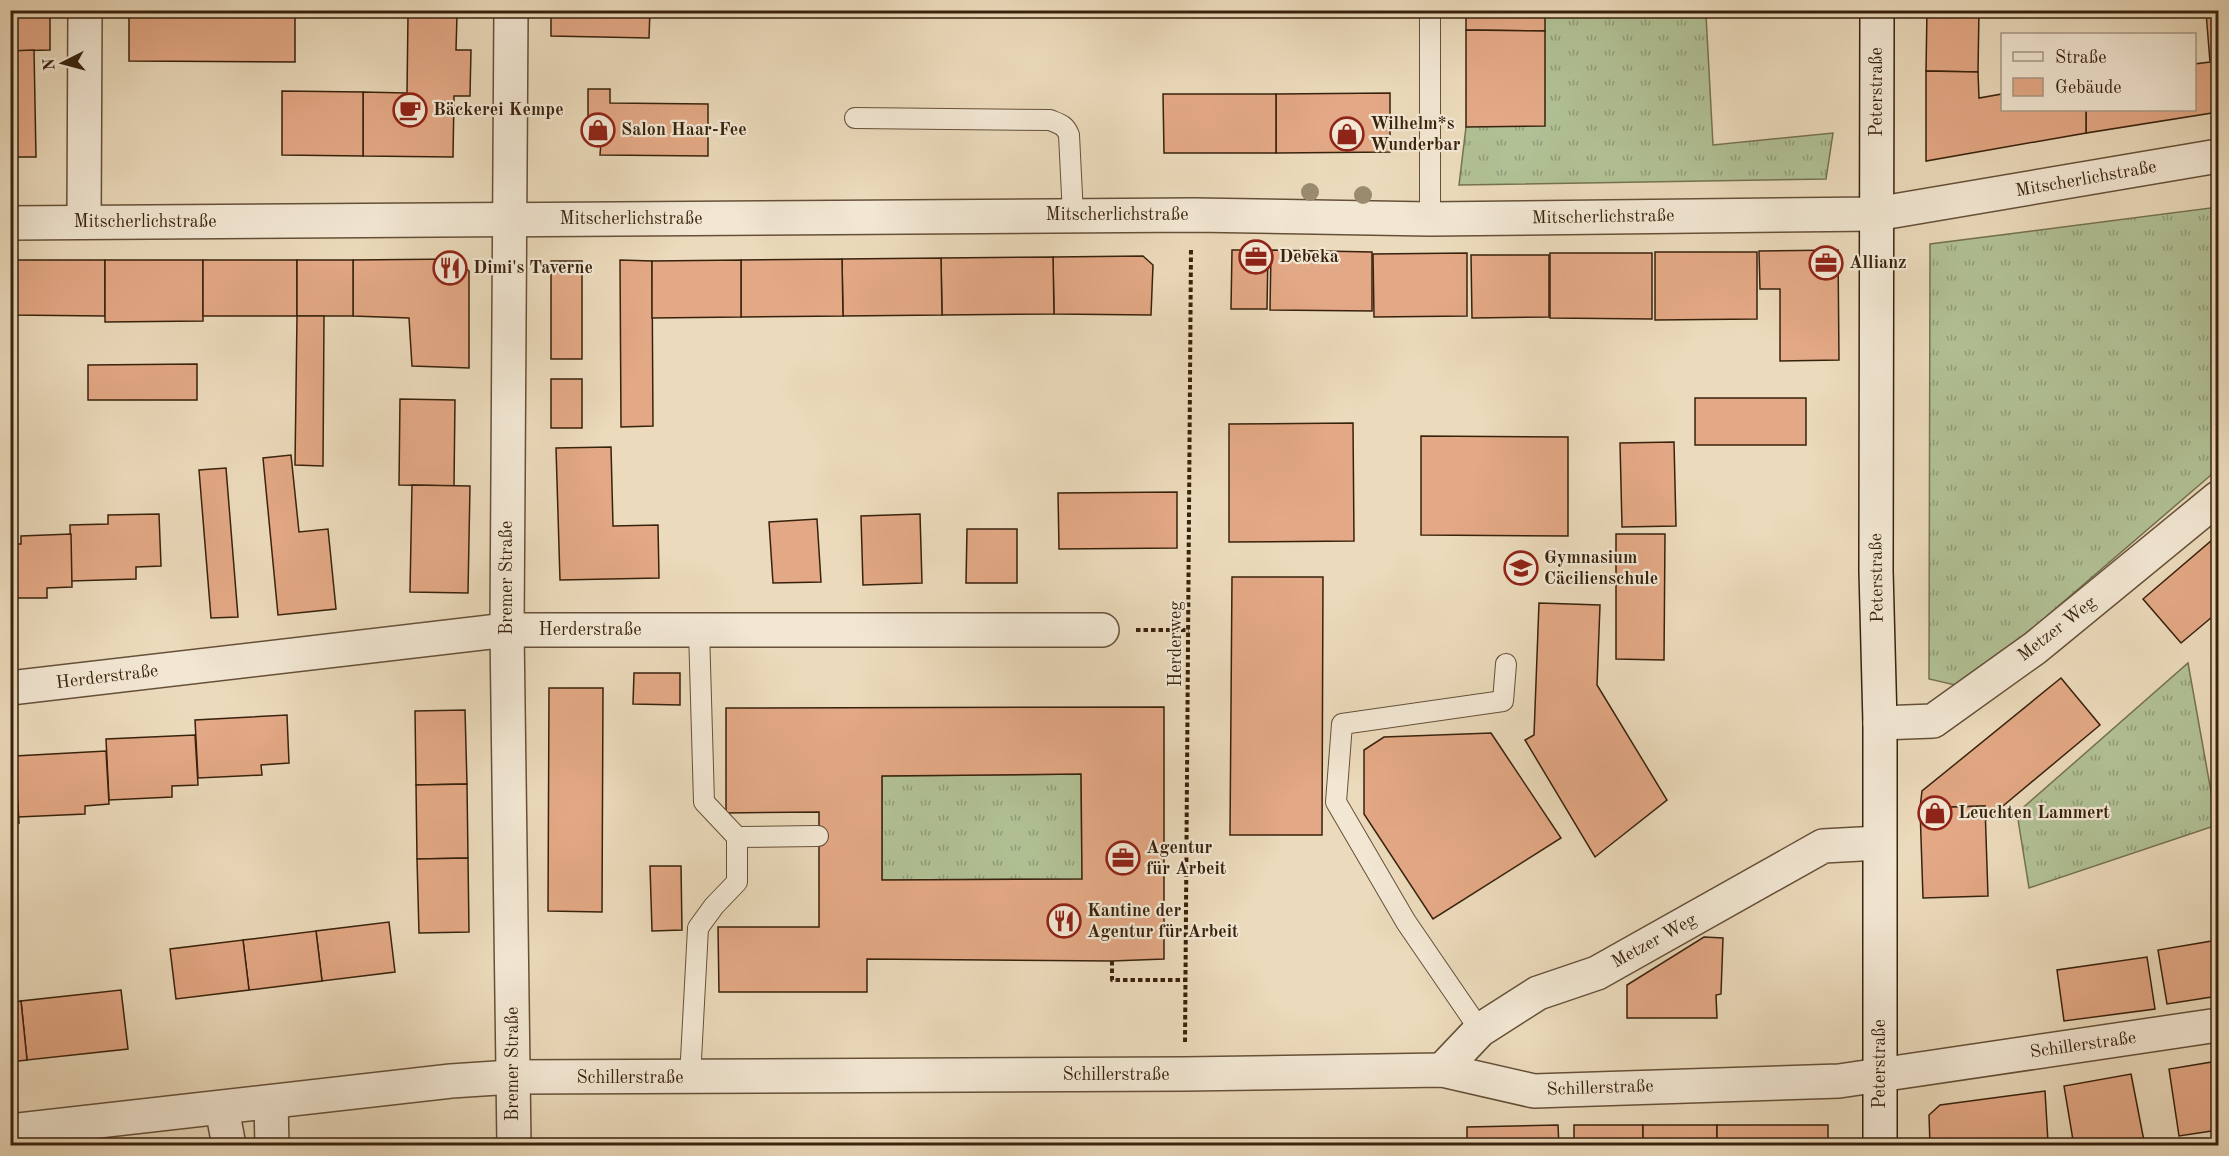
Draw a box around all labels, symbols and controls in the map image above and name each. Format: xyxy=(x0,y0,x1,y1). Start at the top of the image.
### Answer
north arrow xyxy=(33,33,93,93)
legend xyxy=(2001,33,2196,111)
street label: Peterstraße xyxy=(1868,47,1886,137)
text: Straße xyxy=(2055,49,2106,67)
text: N xyxy=(41,57,59,71)
text: Gebäude xyxy=(2055,79,2122,97)
cafe icon: Bäckerei Kempe xyxy=(392,92,428,128)
place label: Bäckerei Kempe xyxy=(433,101,564,119)
shop icon: Salon Haar-Fee xyxy=(580,112,616,148)
place label: Wilhelm*s Wunderbar xyxy=(1370,115,1461,154)
shop icon: Wilhelm*s Wunderbar xyxy=(1329,116,1365,152)
place label: Salon Haar-Fee xyxy=(621,121,747,139)
street label: Mitscherlichstraße xyxy=(2014,158,2158,200)
street label: Mitscherlichstraße xyxy=(1046,206,1188,224)
street label: Mitscherlichstraße xyxy=(1531,207,1675,227)
street label: Mitscherlichstraße xyxy=(560,210,702,228)
street label: Mitscherlichstraße xyxy=(74,213,216,231)
office icon: Debeka xyxy=(1238,239,1274,275)
office icon: Allianz xyxy=(1808,245,1844,281)
place label: Debeka xyxy=(1279,248,1339,266)
restaurant icon: Dimi's Taverne xyxy=(432,250,468,286)
place label: Allianz xyxy=(1849,254,1906,272)
place label: Dimi's Taverne xyxy=(473,259,593,277)
street label: Bremer Straße xyxy=(498,521,516,635)
street label: Peterstraße xyxy=(1867,533,1887,623)
place label: Gymnasium Cäcilienschule xyxy=(1544,549,1658,588)
school or university icon: Gymnasium Cäcilienschule xyxy=(1503,550,1539,586)
street label: Metzer Weg xyxy=(2015,593,2100,665)
street label: Herderweg xyxy=(1167,601,1185,687)
street label: Herderstraße xyxy=(538,621,642,639)
street label: Herderstraße xyxy=(55,662,159,692)
shop icon: Leuchten Lammert xyxy=(1917,795,1953,831)
place label: Leuchten Lammert xyxy=(1958,804,2110,822)
place label: Agentur für Arbeit xyxy=(1146,839,1227,878)
office icon: Agentur für Arbeit xyxy=(1105,840,1141,876)
place label: Kantine der Agentur für Arbeit xyxy=(1087,902,1239,941)
restaurant icon: Kantine der Agentur für Arbeit xyxy=(1046,903,1082,939)
street label: Metzer Weg xyxy=(1609,910,1700,972)
street label: Bremer Straße xyxy=(504,1007,522,1121)
street label: Peterstraße xyxy=(1871,1019,1889,1109)
street label: Schillerstraße xyxy=(2029,1029,2137,1061)
street label: Schillerstraße xyxy=(1062,1066,1170,1084)
street label: Schillerstraße xyxy=(576,1069,684,1087)
street label: Schillerstraße xyxy=(1546,1077,1654,1099)

